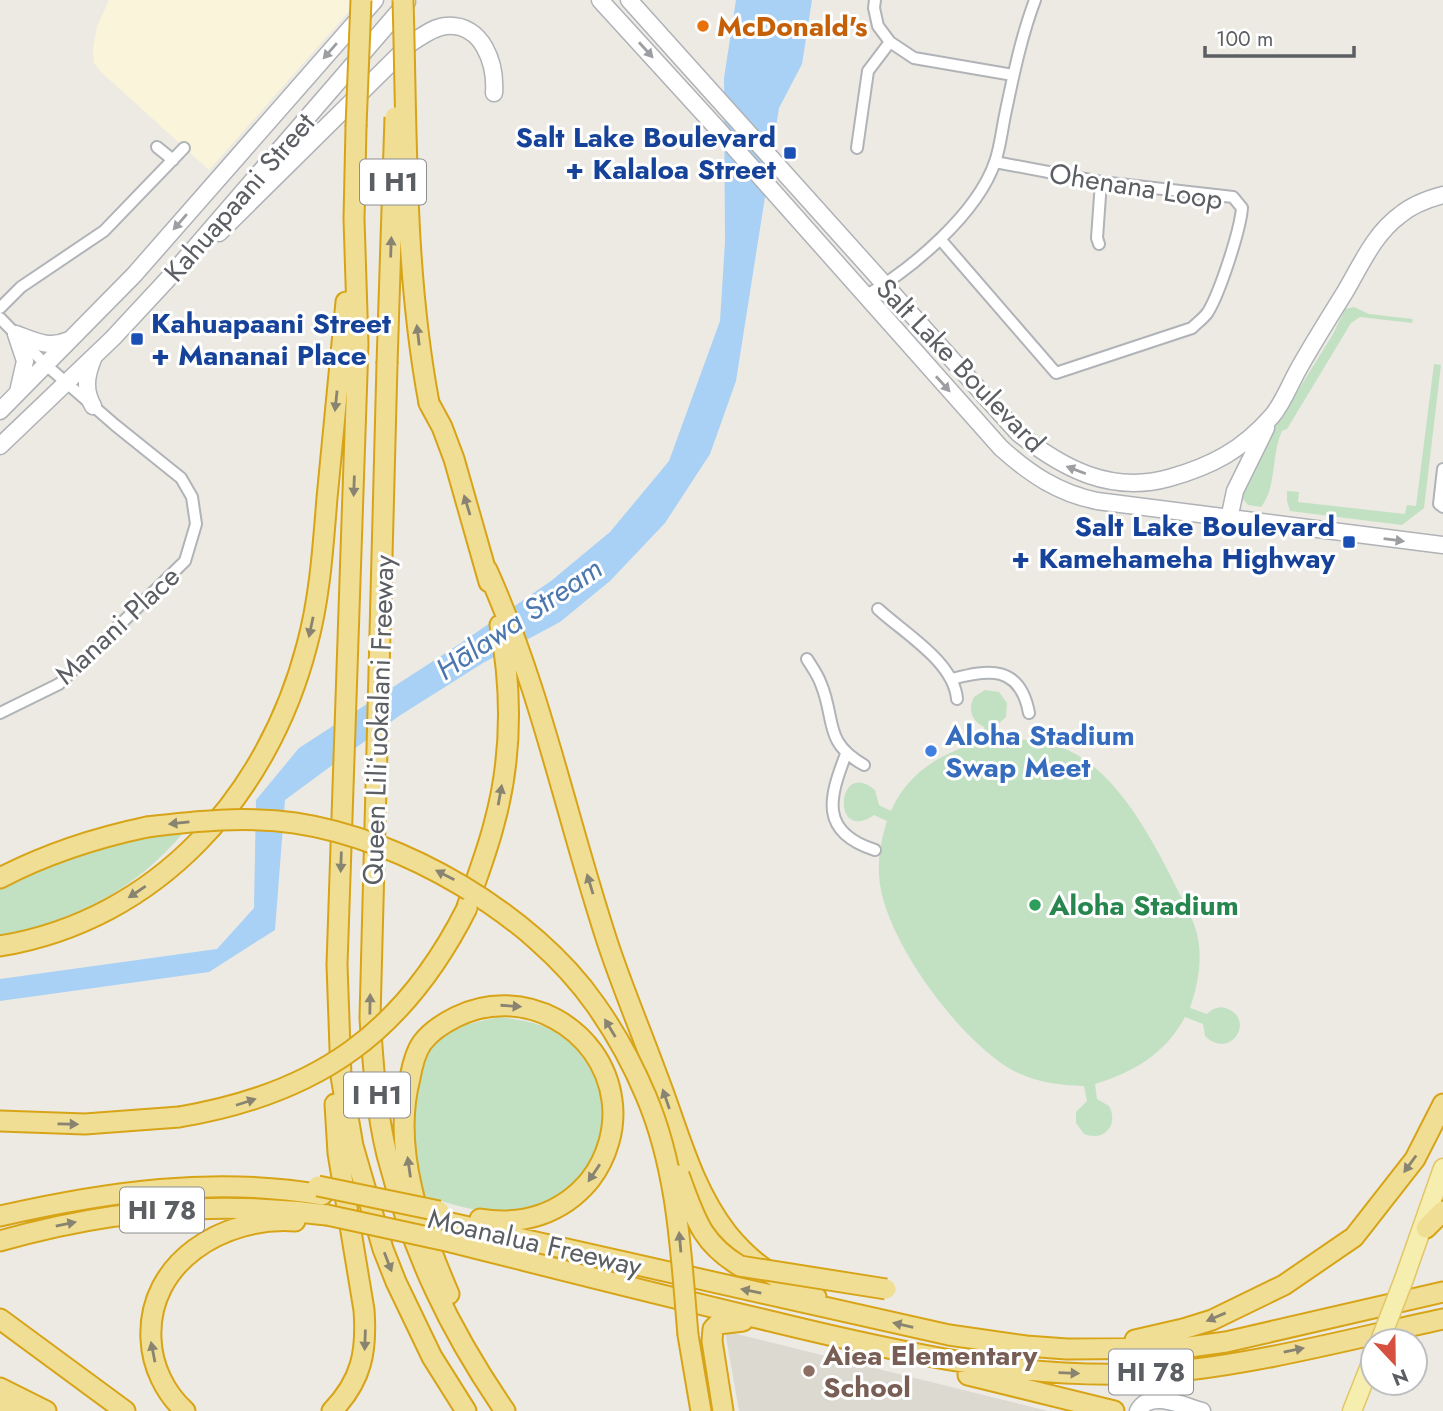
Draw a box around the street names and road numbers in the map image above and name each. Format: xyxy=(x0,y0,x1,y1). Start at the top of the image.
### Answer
street label: Kahuapaani Street xyxy=(154,104,325,291)
street label: Ohenana Loop xyxy=(1046,153,1226,220)
road number: I H1 xyxy=(360,160,426,204)
street label: Salt Lake Boulevard xyxy=(867,269,1055,462)
street label: Queen Liliʻuokalani Freeway xyxy=(352,554,405,886)
street label: Manani Place xyxy=(46,557,189,694)
road number: I H1 xyxy=(344,1072,410,1118)
road number: HI 78 xyxy=(120,1188,204,1232)
street label: Moanalua Freeway xyxy=(424,1198,647,1287)
road number: HI 78 xyxy=(1109,1350,1193,1394)

